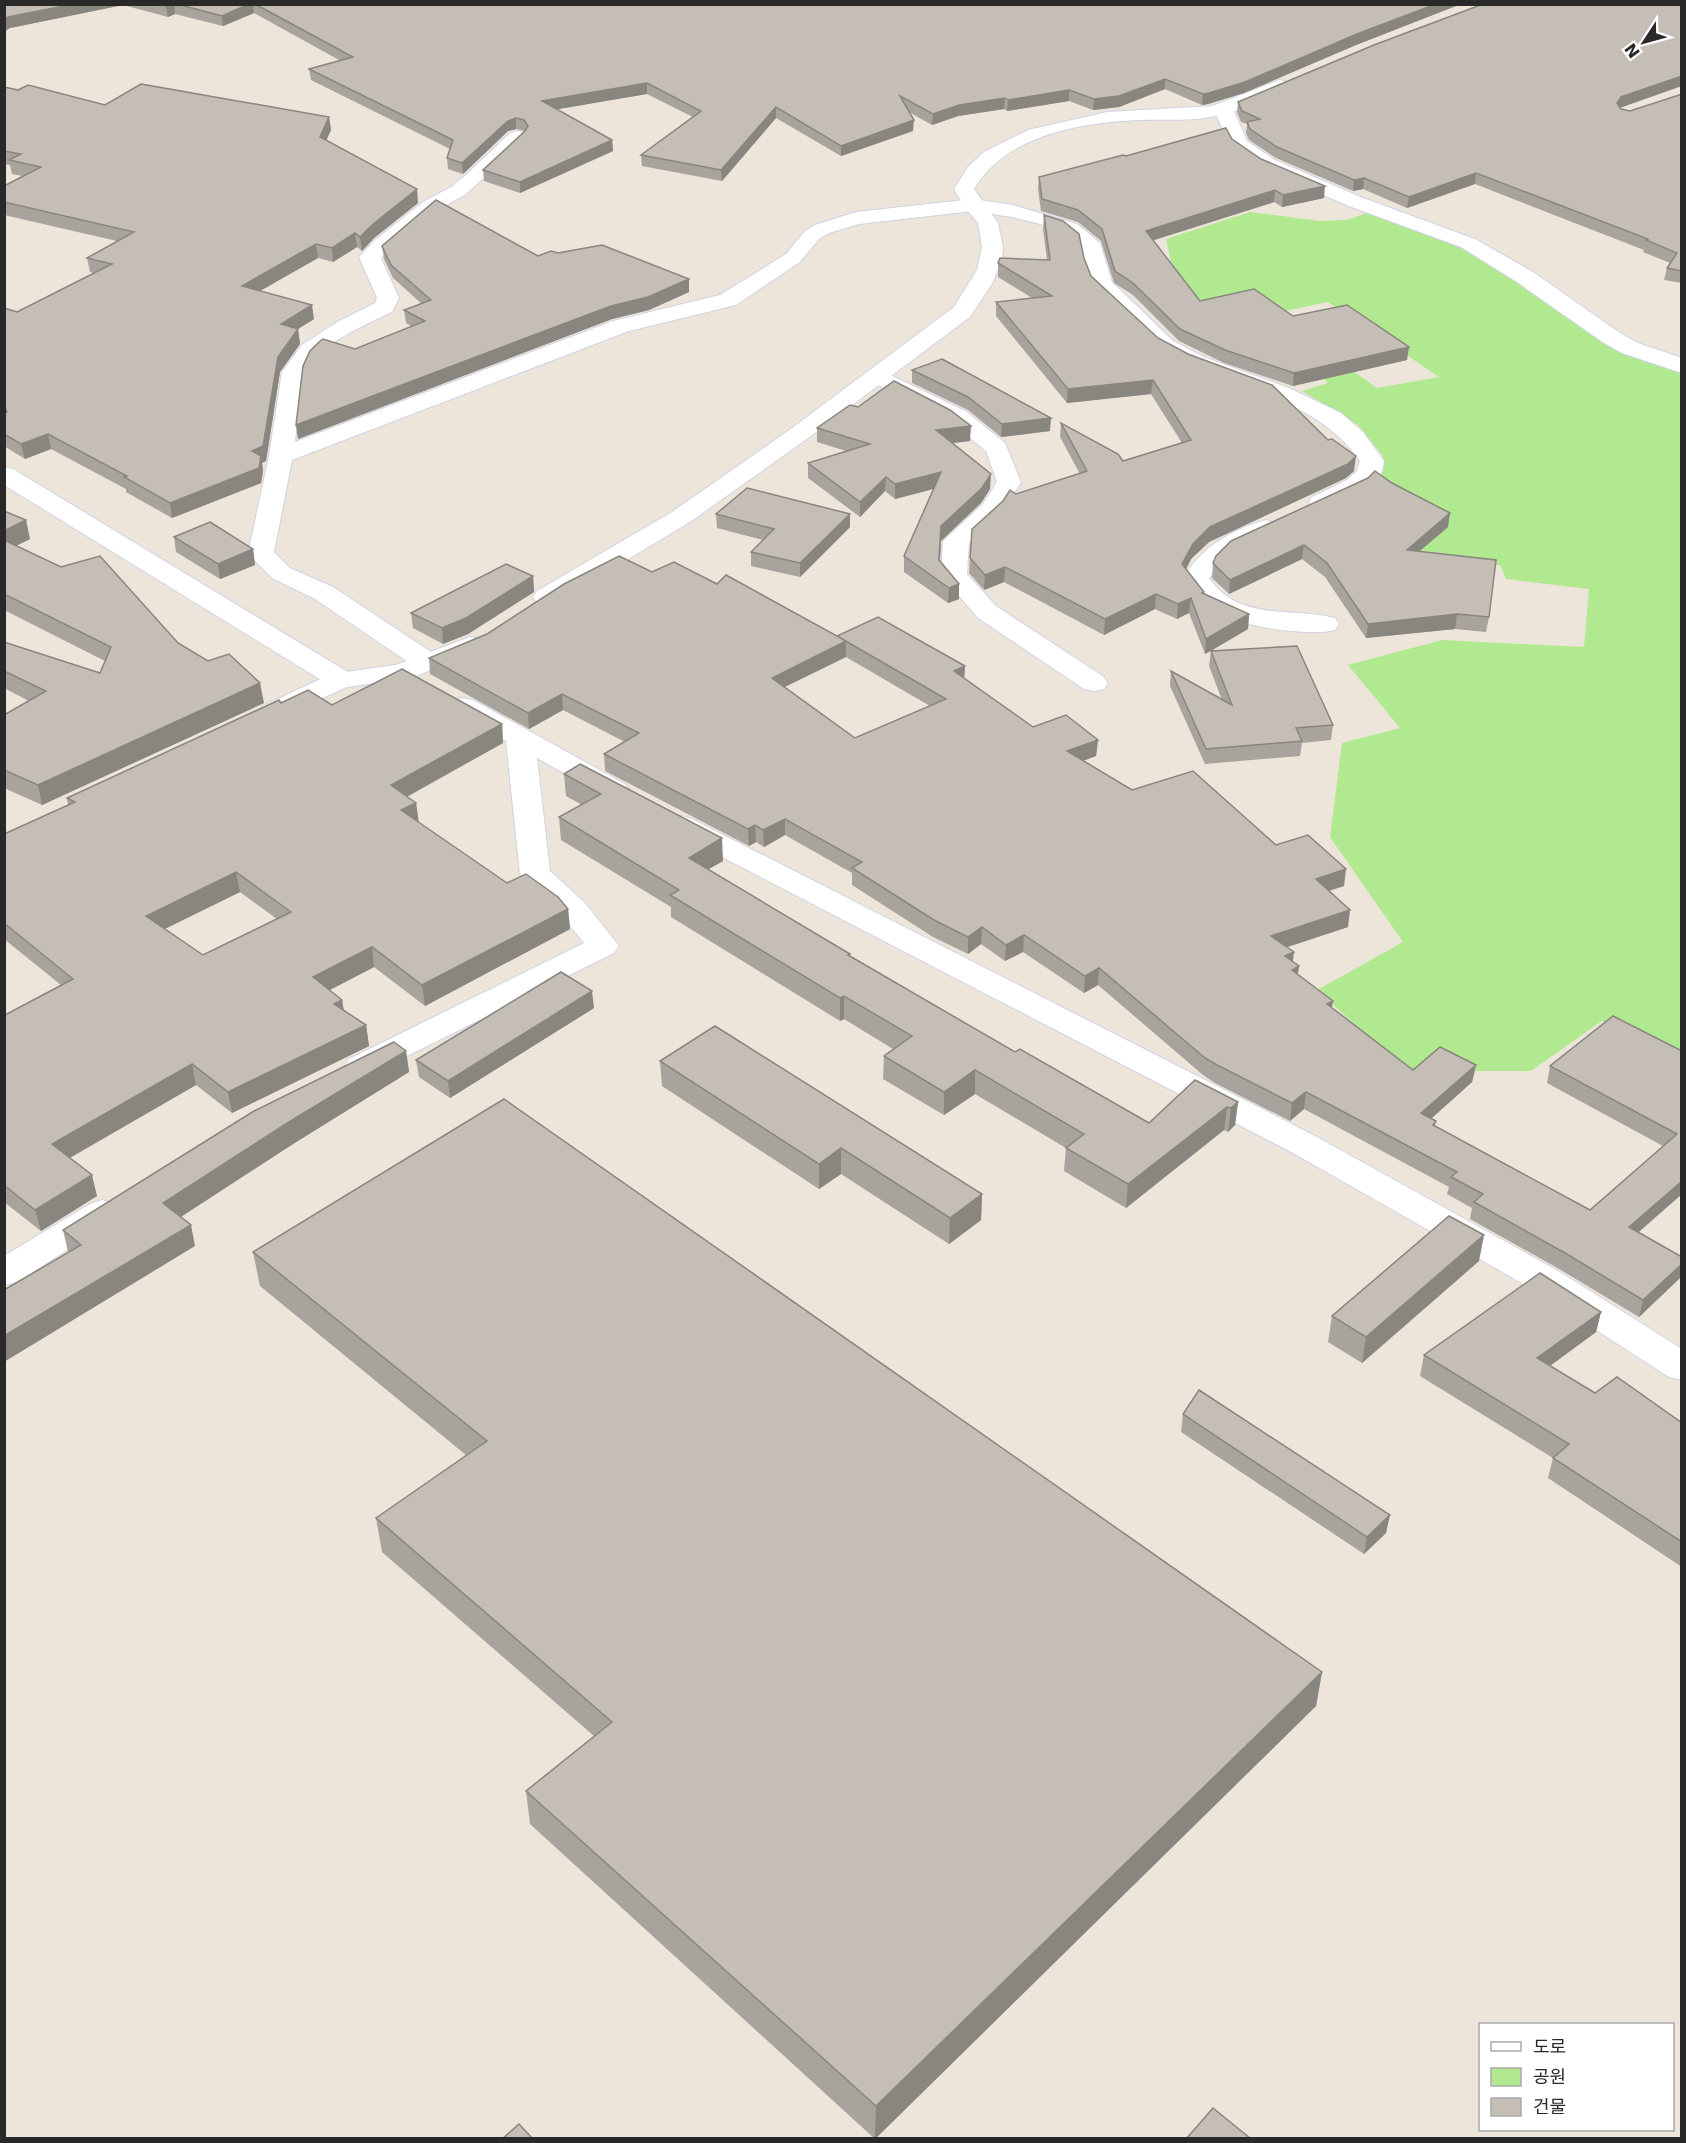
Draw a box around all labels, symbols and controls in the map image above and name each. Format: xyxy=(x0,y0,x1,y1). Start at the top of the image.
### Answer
north arrow xyxy=(1614,12,1674,72)
text: N xyxy=(1621,40,1644,62)
legend xyxy=(1479,2023,1674,2131)
text: 도로 xyxy=(1533,2036,1566,2057)
text: 공원 xyxy=(1533,2066,1566,2087)
text: 건물 xyxy=(1533,2096,1566,2117)

